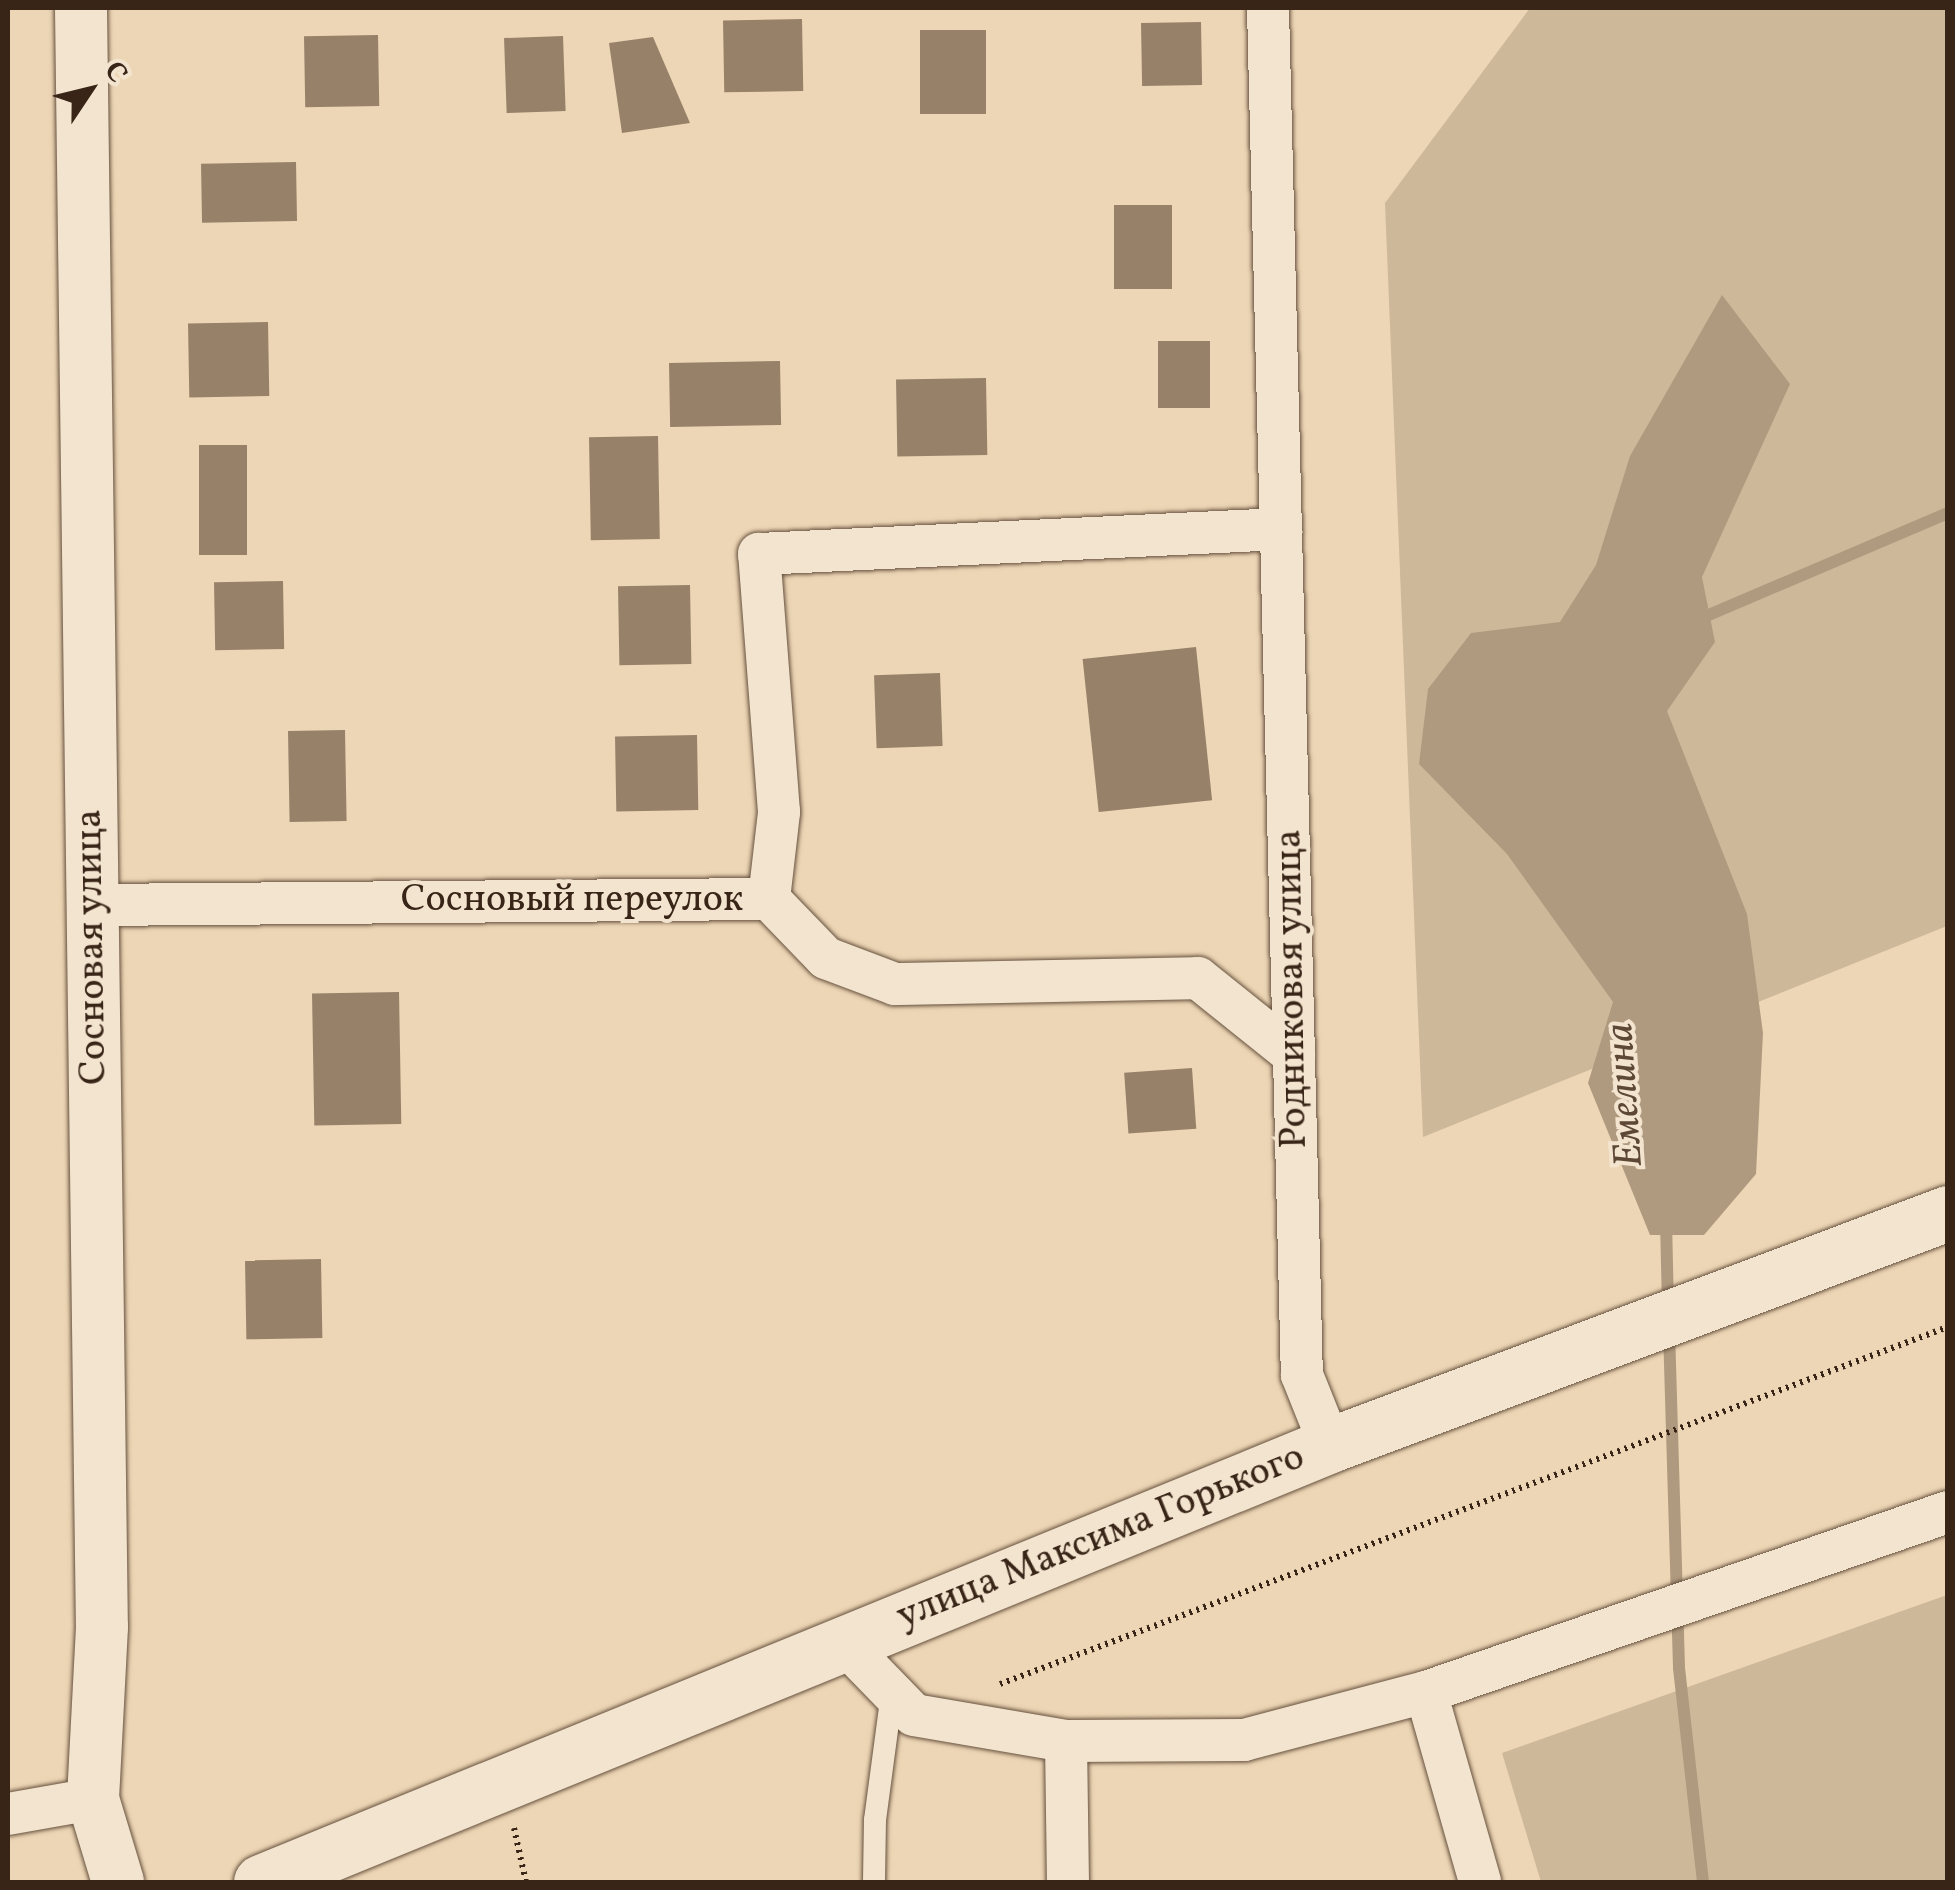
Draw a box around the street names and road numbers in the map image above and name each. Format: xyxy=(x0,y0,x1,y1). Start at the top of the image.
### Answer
street label: Сосновая улица xyxy=(68,808,118,1086)
street label: Родниковая улица xyxy=(1267,828,1319,1150)
street label: Сосновый переулок xyxy=(401,878,743,924)
street label: улица Максима Горького xyxy=(891,1435,1311,1641)

